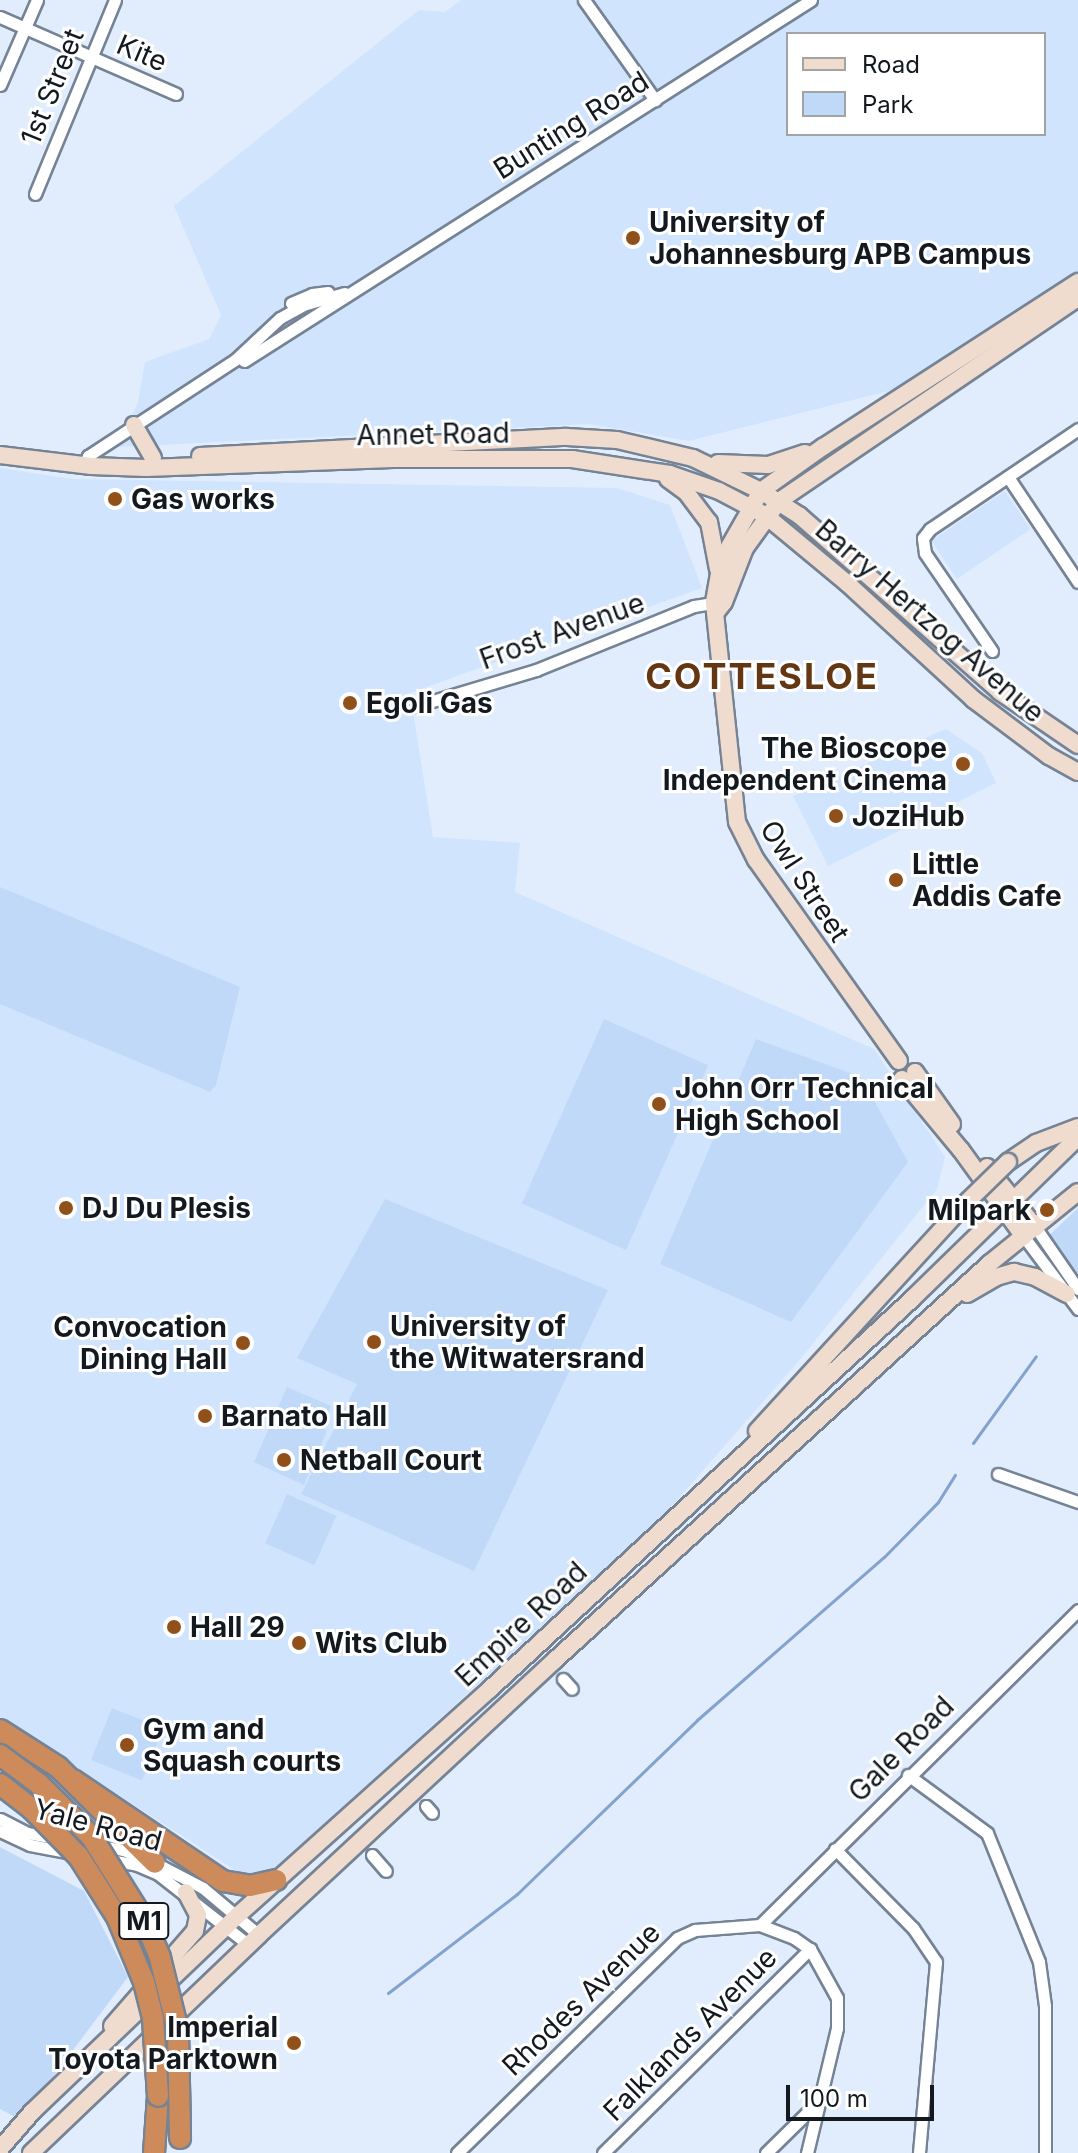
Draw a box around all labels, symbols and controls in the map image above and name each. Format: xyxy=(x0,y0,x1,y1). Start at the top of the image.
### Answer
street label: 1st Street xyxy=(14,24,90,150)
street label: Kite xyxy=(112,28,172,78)
legend xyxy=(786,32,1046,136)
text: Road xyxy=(862,50,920,79)
street label: Bunting Road xyxy=(487,64,655,186)
text: Park xyxy=(862,90,913,119)
place label: University of Johannesburg APB Campus xyxy=(649,205,1031,271)
marker: University of Johannesburg APB Campus xyxy=(624,229,642,247)
street label: Annet Road xyxy=(356,416,510,452)
place label: Gas works xyxy=(131,482,275,516)
marker: Gas works xyxy=(106,490,124,508)
street label: Barry Hertzog Avenue xyxy=(809,512,1051,730)
street label: Frost Avenue xyxy=(475,586,649,676)
district label: COTTESLOE xyxy=(645,655,879,699)
place label: Egoli Gas xyxy=(366,686,493,720)
marker: Egoli Gas xyxy=(341,694,359,712)
place label: The Bioscope Independent Cinema xyxy=(663,731,947,797)
marker: The Bioscope Independent Cinema xyxy=(954,755,972,773)
place label: JoziHub xyxy=(852,799,965,833)
marker: JoziHub xyxy=(827,807,845,825)
street label: Owl Street xyxy=(753,814,857,948)
place label: Little Addis Cafe xyxy=(912,847,1062,913)
marker: Little Addis Cafe xyxy=(887,871,905,889)
place label: John Orr Technical High School xyxy=(675,1071,934,1137)
marker: John Orr Technical High School xyxy=(650,1095,668,1113)
place label: DJ Du Plesis xyxy=(82,1191,251,1225)
place label: Milpark xyxy=(927,1193,1031,1227)
marker: DJ Du Plesis xyxy=(57,1199,75,1217)
marker: Milpark xyxy=(1038,1201,1056,1219)
place label: University of the Witwatersrand xyxy=(390,1309,645,1375)
place label: Convocation Dining Hall xyxy=(53,1310,227,1376)
marker: University of the Witwatersrand xyxy=(365,1333,383,1351)
marker: Convocation Dining Hall xyxy=(234,1334,252,1352)
place label: Barnato Hall xyxy=(221,1399,387,1433)
marker: Barnato Hall xyxy=(196,1407,214,1425)
place label: Netball Court xyxy=(300,1443,482,1477)
marker: Netball Court xyxy=(275,1451,293,1469)
street label: Empire Road xyxy=(448,1555,594,1693)
place label: Hall 29 xyxy=(190,1610,285,1644)
marker: Hall 29 xyxy=(165,1618,183,1636)
place label: Wits Club xyxy=(315,1626,447,1660)
marker: Wits Club xyxy=(290,1634,308,1652)
street label: Gale Road xyxy=(841,1689,961,1809)
place label: Gym and Squash courts xyxy=(143,1712,341,1778)
marker: Gym and Squash courts xyxy=(118,1736,136,1754)
street label: Yale Road xyxy=(30,1792,166,1858)
road number: M1 xyxy=(118,1899,170,1943)
street label: Rhodes Avenue xyxy=(495,1915,667,2083)
street label: Falklands Avenue xyxy=(596,1940,784,2128)
place label: Imperial Toyota Parktown xyxy=(48,2010,278,2076)
marker: Imperial Toyota Parktown xyxy=(285,2034,303,2052)
scale bar xyxy=(790,2069,938,2119)
text: 100 m xyxy=(800,2084,868,2113)

